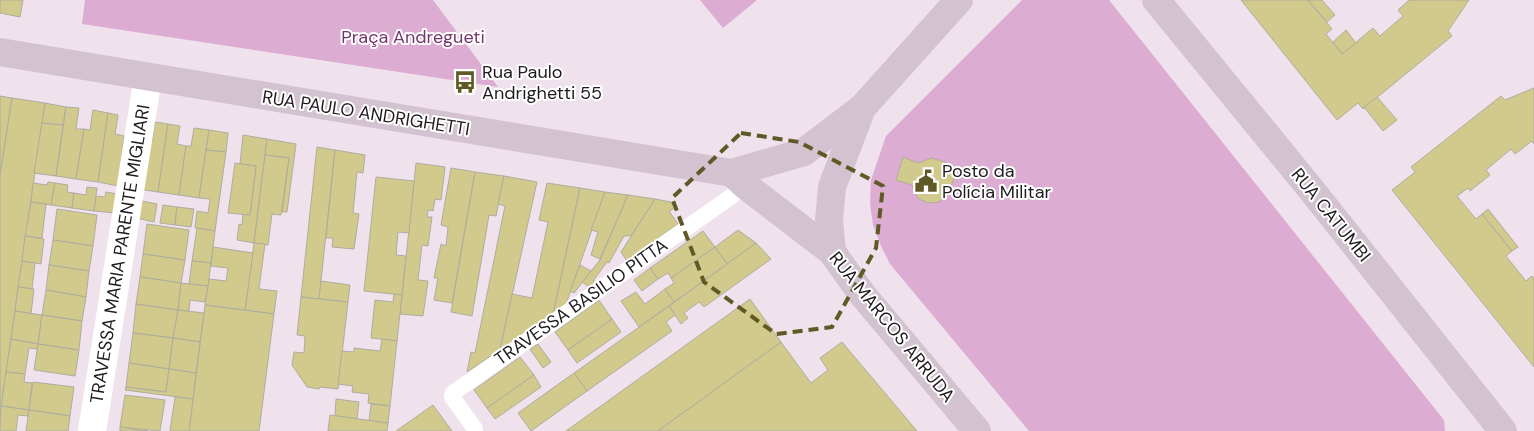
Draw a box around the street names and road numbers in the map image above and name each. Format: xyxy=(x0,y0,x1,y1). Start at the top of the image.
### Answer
street label: RUA PAULO ANDRIGHETTI xyxy=(260,85,472,141)
street label: TRAVESSA MARIA PARENTE MIGLIARI xyxy=(85,103,155,405)
street label: RUA CATUMBI xyxy=(1286,163,1376,267)
street label: TRAVESSA BASILIO PITTA xyxy=(490,233,672,371)
street label: RUA MARCOS ARRUDA xyxy=(824,247,960,407)

